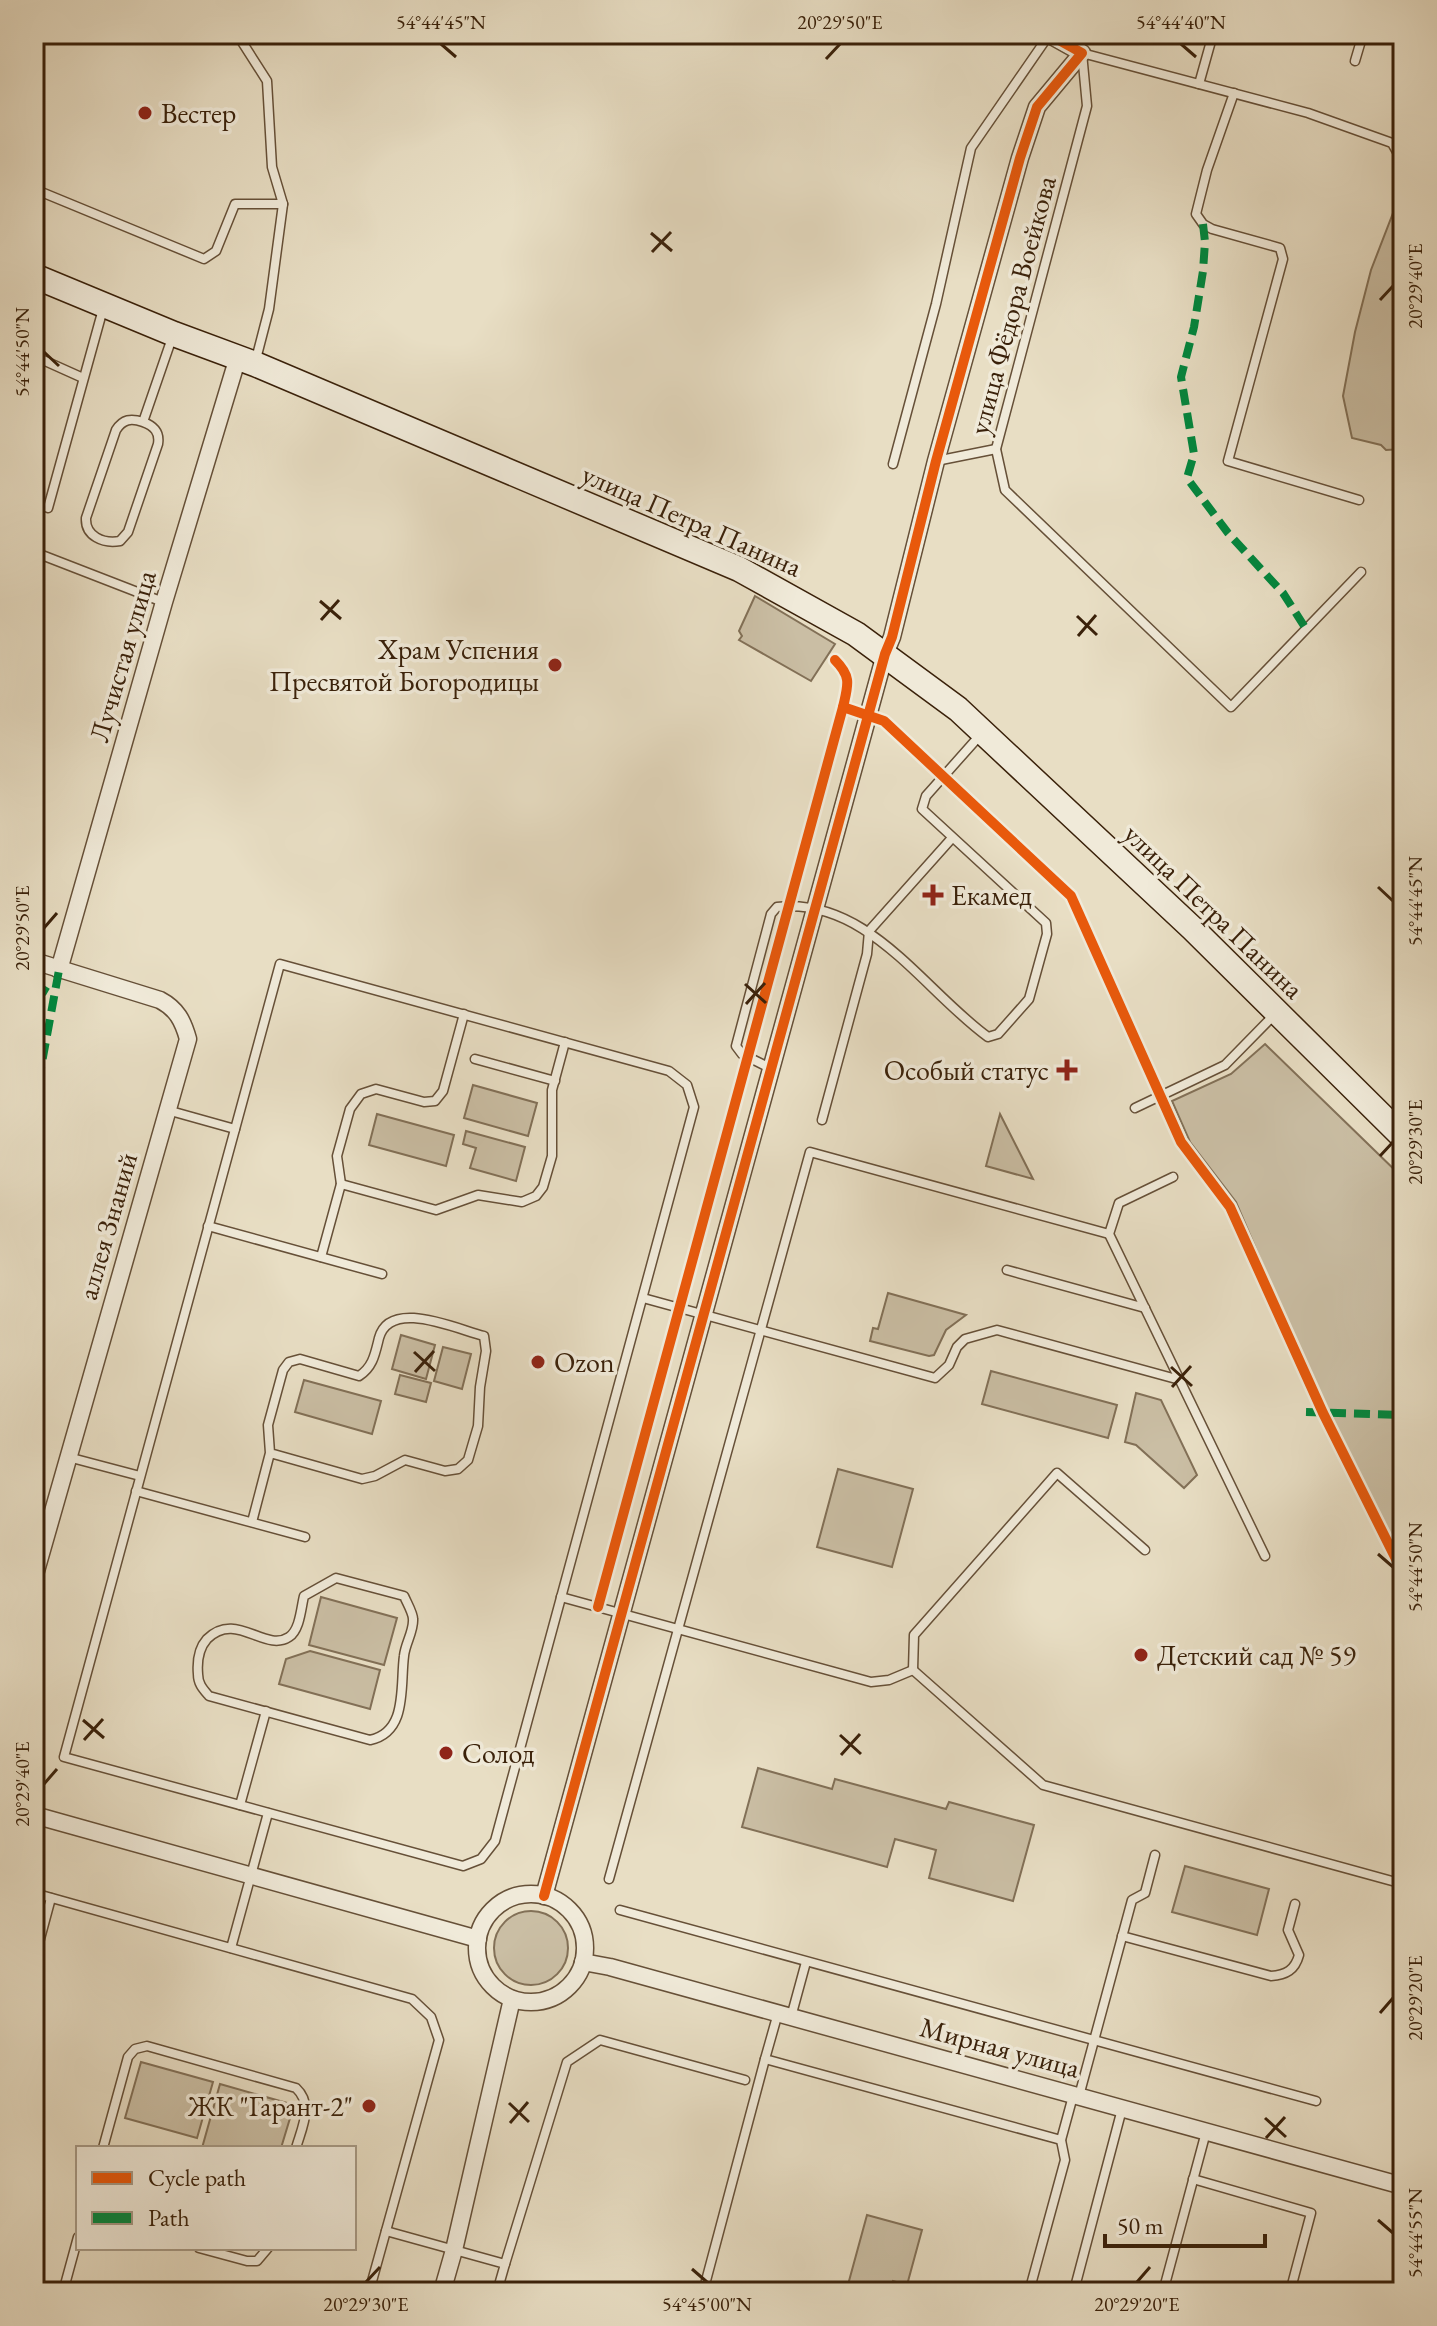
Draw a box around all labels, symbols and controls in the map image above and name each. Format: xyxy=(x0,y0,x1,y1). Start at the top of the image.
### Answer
text: 54°44'45"N xyxy=(396,9,486,35)
text: 20°29'50"E xyxy=(797,9,883,35)
text: 54°44'40"N xyxy=(1136,9,1226,35)
place label: Вестер xyxy=(161,95,236,131)
marker: Вестер xyxy=(136,104,154,122)
street label: улица Фёдора Воейкова xyxy=(960,171,1064,438)
text: 20°29'40"E xyxy=(1402,243,1428,329)
text: 54°44'50"N xyxy=(9,307,35,397)
street label: улица Петра Панина xyxy=(577,455,808,585)
street label: Лучистая улица xyxy=(80,565,164,746)
place label: Храм Успения Пресвятой Богородицы xyxy=(269,631,539,699)
marker: Храм Успения Пресвятой Богородицы xyxy=(546,656,564,674)
street label: улица Петра Панина xyxy=(1116,816,1312,1007)
text: 54°44'45"N xyxy=(1402,856,1428,946)
place label: Екамед xyxy=(951,877,1032,913)
marker: Екамед xyxy=(922,884,944,906)
text: 20°29'50"E xyxy=(9,885,35,971)
place label: Особый статус xyxy=(884,1052,1049,1088)
marker: Особый статус xyxy=(1056,1059,1078,1081)
text: 20°29'30"E xyxy=(1402,1099,1428,1185)
street label: аллея Знаний xyxy=(69,1148,145,1304)
place label: Ozon xyxy=(554,1344,615,1380)
marker: Ozon xyxy=(529,1353,547,1371)
text: 54°44'50"N xyxy=(1402,1522,1428,1612)
place label: Детский сад № 59 xyxy=(1157,1637,1356,1673)
marker: Детский сад № 59 xyxy=(1132,1646,1150,1664)
place label: Солод xyxy=(462,1735,535,1771)
text: 20°29'40"E xyxy=(9,1741,35,1827)
marker: Солод xyxy=(437,1744,455,1762)
text: 20°29'20"E xyxy=(1402,1955,1428,2041)
street label: Мирная улица xyxy=(916,2008,1085,2086)
place label: ЖК "Гарант-2" xyxy=(187,2088,353,2124)
marker: ЖК "Гарант-2" xyxy=(360,2097,378,2115)
legend xyxy=(76,2146,356,2250)
text: Cycle path xyxy=(148,2162,246,2193)
text: 54°44'55"N xyxy=(1402,2188,1428,2278)
scale bar xyxy=(1105,2198,1265,2248)
text: Path xyxy=(148,2202,190,2233)
text: 50 m xyxy=(1117,2210,1164,2241)
text: 20°29'30"E xyxy=(323,2291,409,2317)
text: 54°45'00"N xyxy=(662,2291,752,2317)
text: 20°29'20"E xyxy=(1094,2291,1180,2317)

